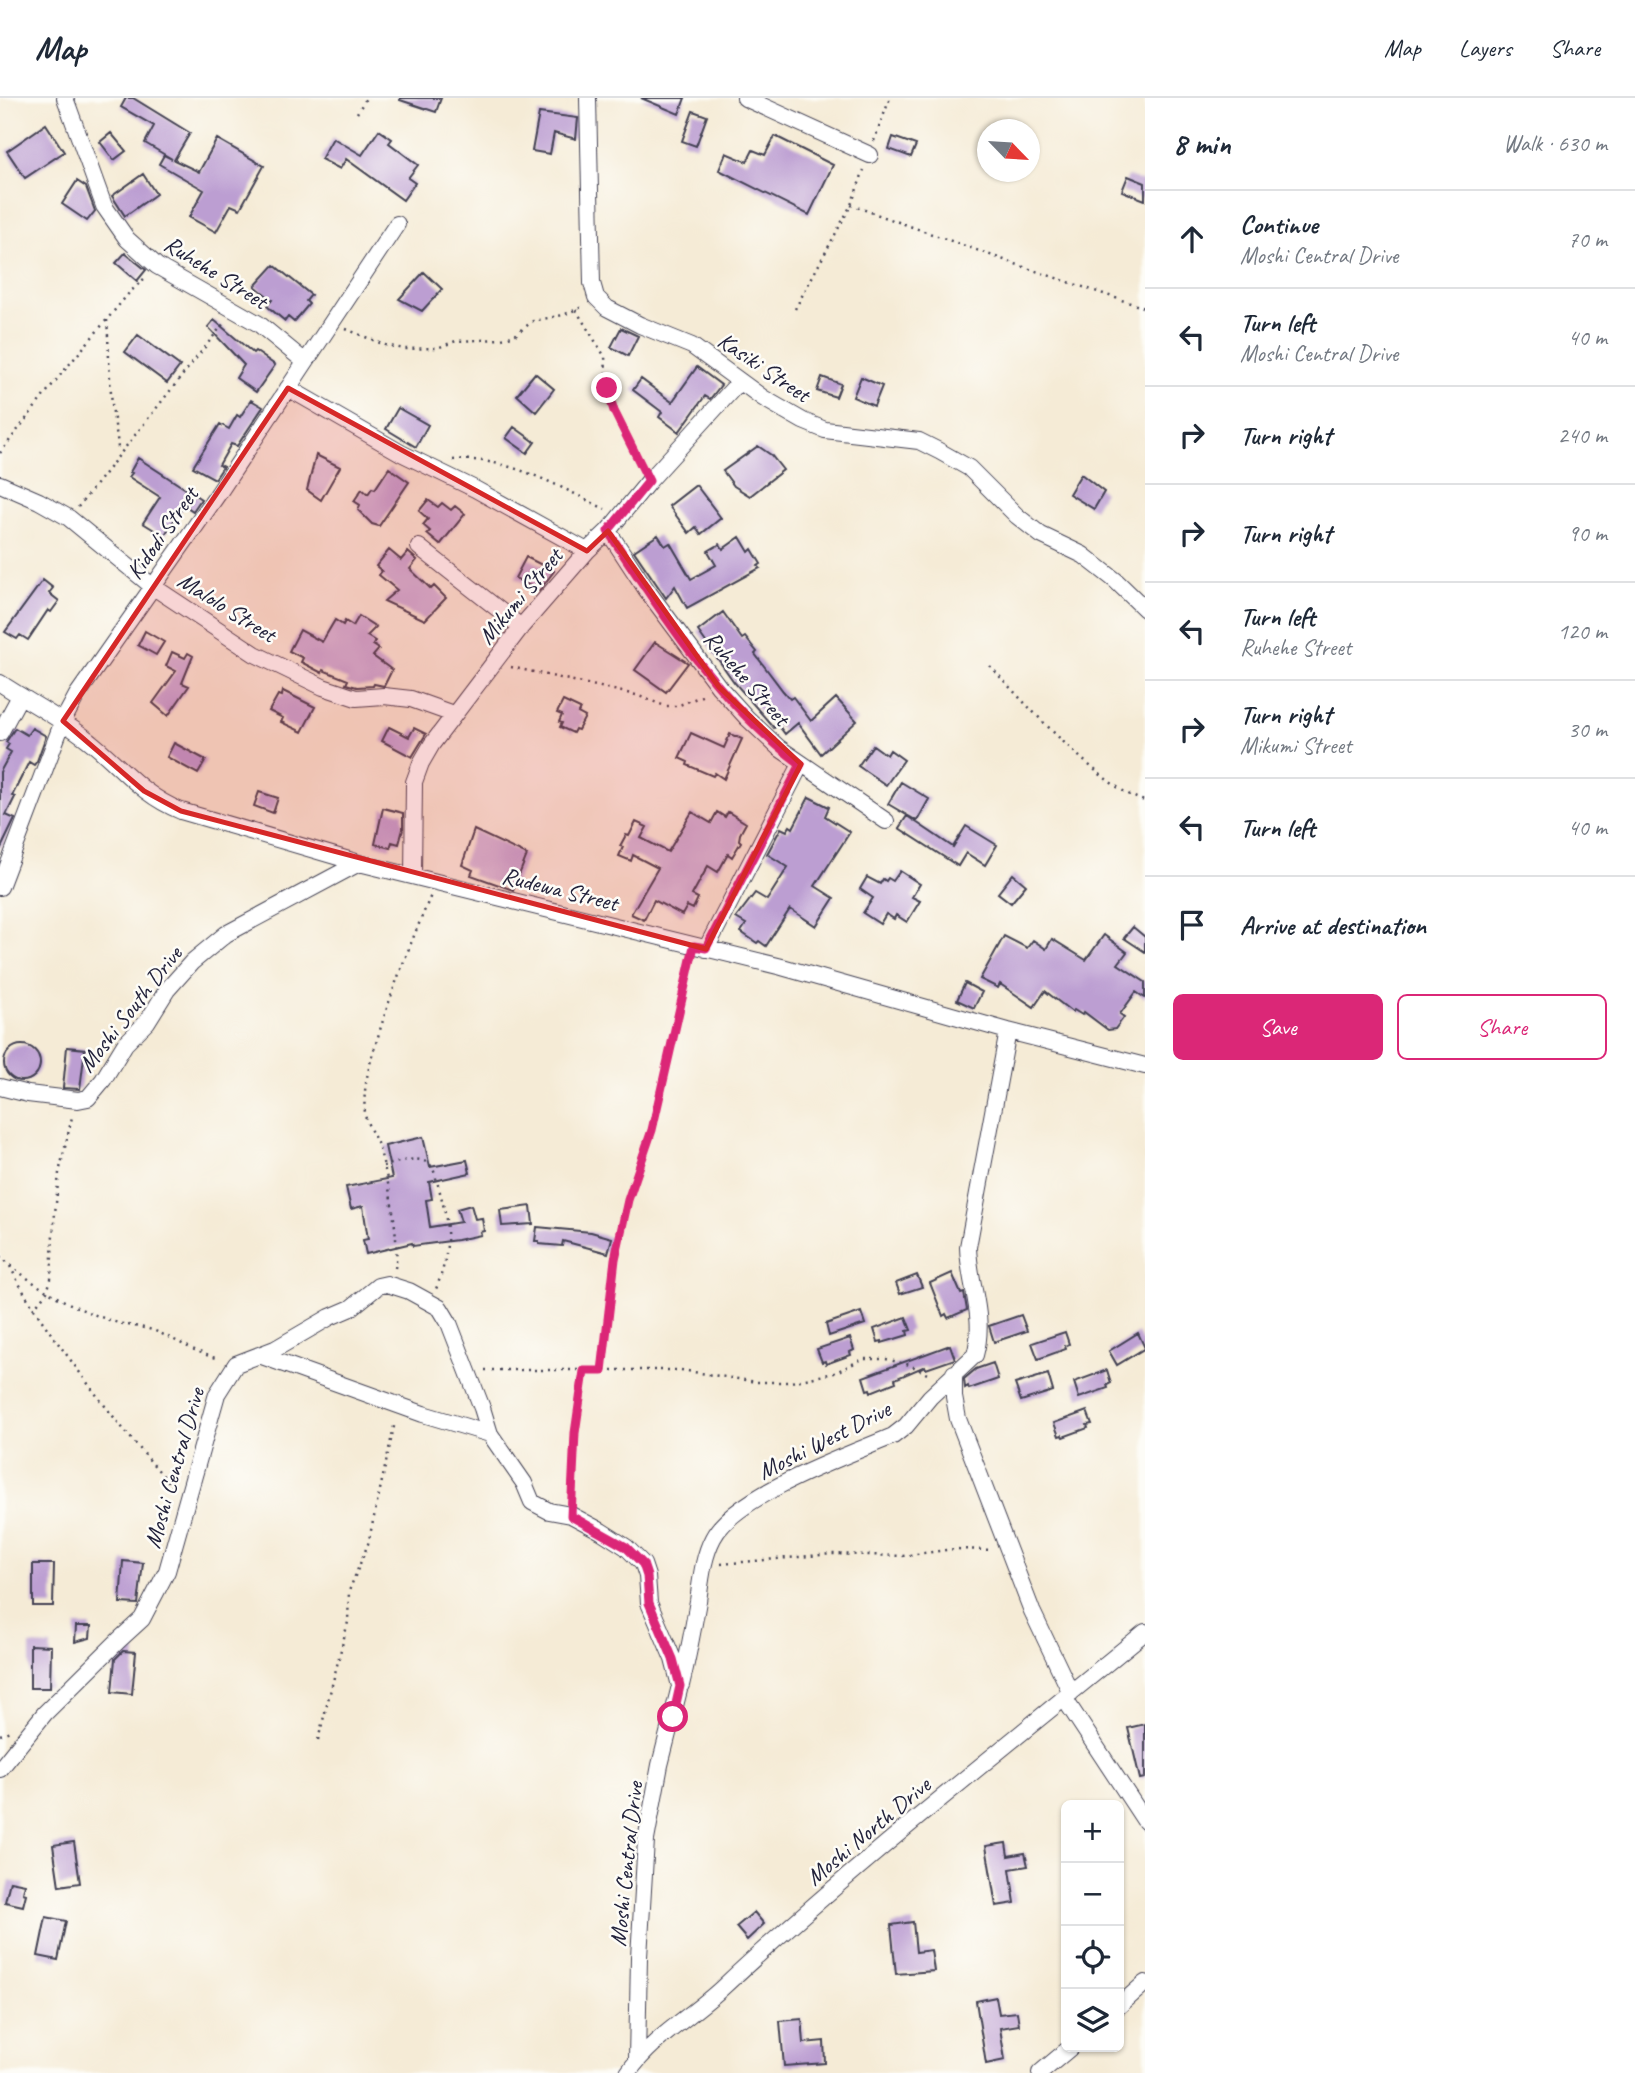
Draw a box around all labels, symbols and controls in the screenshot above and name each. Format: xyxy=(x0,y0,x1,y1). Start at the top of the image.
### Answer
text: Map xyxy=(35,27,86,69)
text: Map xyxy=(1384,33,1421,63)
text: Layers xyxy=(1459,33,1512,63)
text: Share xyxy=(1550,33,1600,63)
north arrow xyxy=(977,119,1040,182)
text: 8 min xyxy=(1173,125,1230,163)
text: Walk · 630 m xyxy=(1503,129,1607,158)
text: Continue xyxy=(1240,208,1318,241)
icon: ahead xyxy=(1173,220,1211,258)
text: 70 m xyxy=(1568,225,1607,254)
street label: Ruhehe Street xyxy=(159,228,275,317)
text: Moshi Central Drive xyxy=(1240,241,1398,270)
text: Turn left xyxy=(1240,306,1315,339)
icon: left xyxy=(1173,318,1211,356)
text: 40 m xyxy=(1568,323,1607,352)
street label: Kasiki Street xyxy=(712,325,818,410)
text: Moshi Central Drive xyxy=(1240,339,1398,368)
route end xyxy=(591,372,622,403)
icon: right xyxy=(1173,416,1211,454)
text: Turn right xyxy=(1240,419,1331,452)
text: 240 m xyxy=(1558,421,1607,450)
street label: Kidodi Street xyxy=(119,479,206,585)
icon: right xyxy=(1173,514,1211,552)
text: Turn right xyxy=(1240,517,1331,550)
text: 90 m xyxy=(1568,519,1607,548)
street label: Mikumi Street xyxy=(471,540,570,650)
street label: Malolo Street xyxy=(172,565,284,650)
text: Turn left xyxy=(1240,600,1315,633)
icon: left xyxy=(1173,612,1211,650)
text: 120 m xyxy=(1558,617,1607,646)
street label: Ruhehe Street xyxy=(698,624,798,733)
text: Ruhehe Street xyxy=(1240,633,1351,662)
text: Turn right xyxy=(1240,698,1331,731)
icon: right xyxy=(1173,710,1211,748)
text: 30 m xyxy=(1568,715,1607,744)
text: Mikumi Street xyxy=(1240,731,1352,760)
icon: left xyxy=(1173,808,1211,846)
text: Turn left xyxy=(1240,811,1315,844)
text: 40 m xyxy=(1568,813,1607,842)
street label: Rudewa Street xyxy=(499,860,623,918)
icon: arrive xyxy=(1173,906,1211,944)
text: Arrive at destination xyxy=(1240,909,1426,942)
street label: Moshi South Drive xyxy=(71,938,190,1078)
button: Save xyxy=(1173,994,1383,1060)
button: Share xyxy=(1397,994,1607,1060)
street label: Moshi Central Drive xyxy=(137,1382,212,1552)
street label: Moshi West Drive xyxy=(753,1393,897,1486)
route start xyxy=(657,1701,688,1732)
street label: Moshi North Drive xyxy=(800,1769,938,1892)
street label: Moshi Central Drive xyxy=(602,1778,650,1948)
map controls xyxy=(1061,1800,1124,2052)
button: + xyxy=(1061,1800,1124,1863)
button: − xyxy=(1061,1863,1124,1926)
button: locate xyxy=(1061,1926,1124,1989)
button: layers xyxy=(1061,1989,1124,2052)

